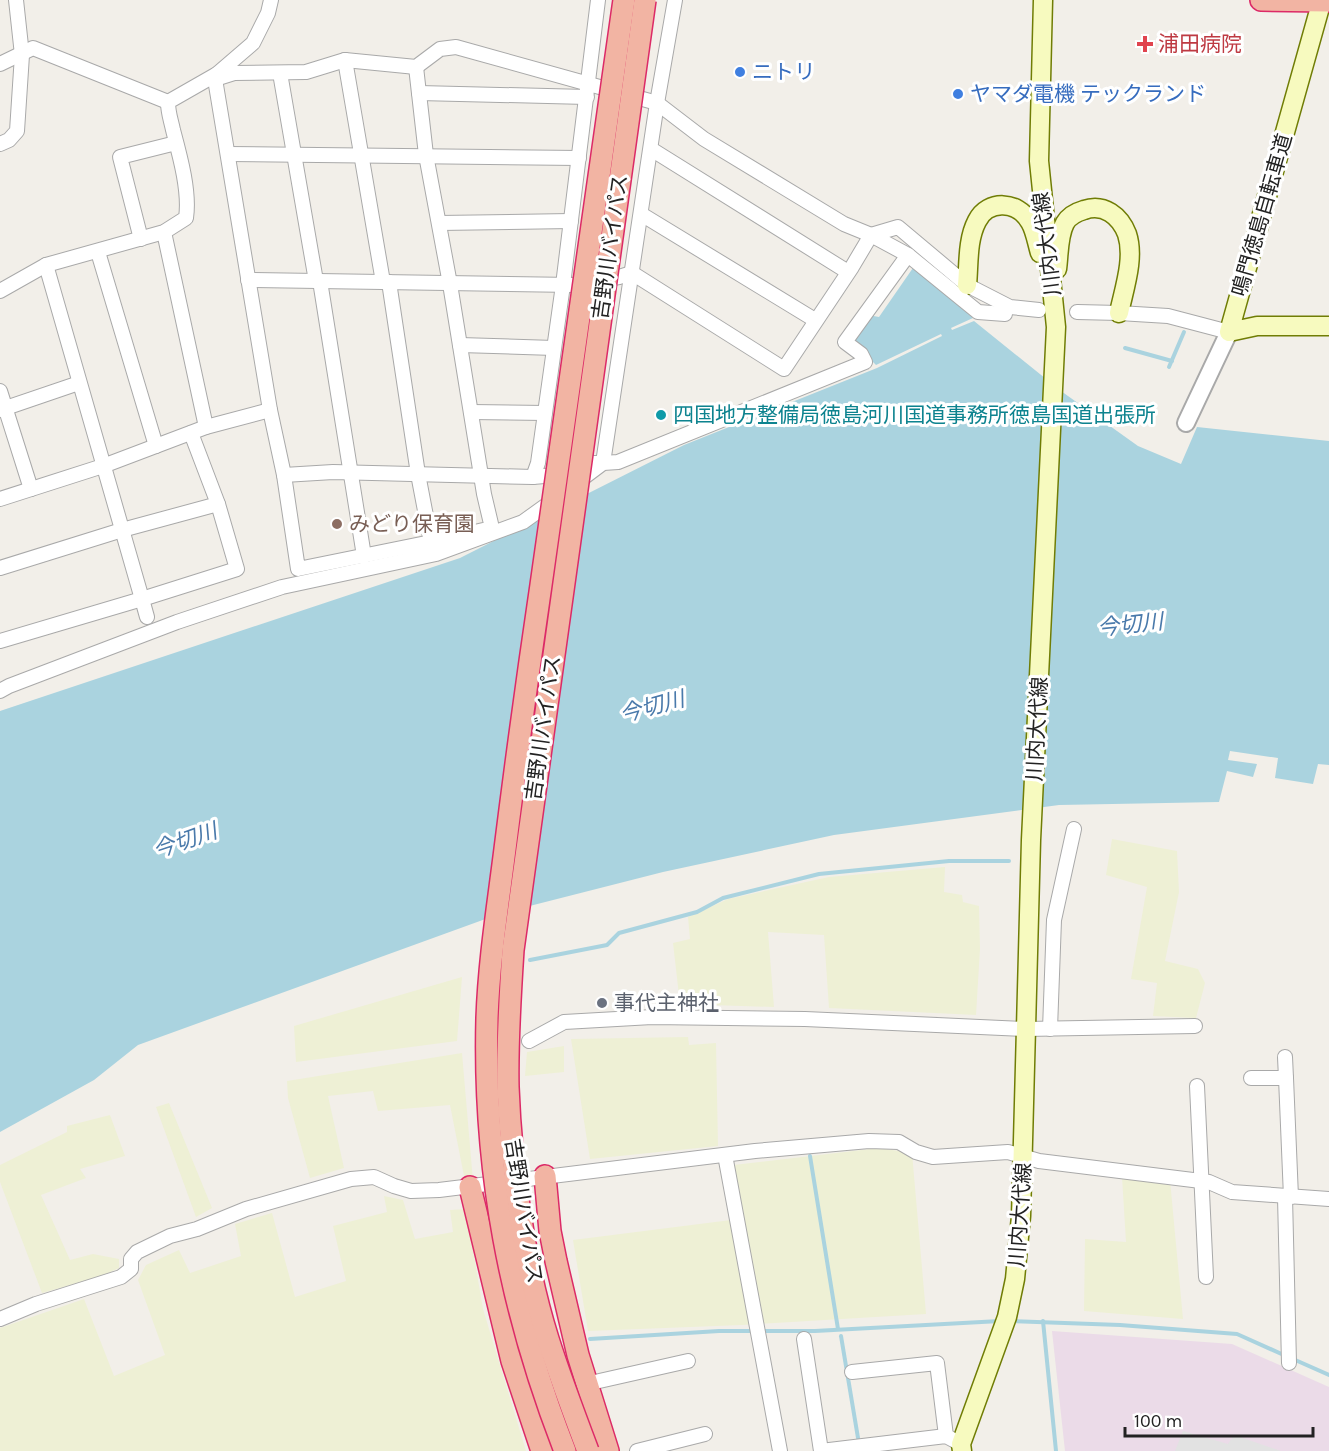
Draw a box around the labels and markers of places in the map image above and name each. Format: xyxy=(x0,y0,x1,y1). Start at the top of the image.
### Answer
place label: 浦田病院 xyxy=(1158,32,1242,56)
marker: 浦田病院 xyxy=(1136,35,1154,53)
place label: ニトリ xyxy=(752,60,815,84)
marker: ニトリ xyxy=(733,65,747,79)
place label: ヤマダ電機 テックランド xyxy=(970,82,1206,106)
marker: ヤマダ電機 テックランド xyxy=(951,87,965,101)
place label: 四国地方整備局徳島河川国道事務所徳島国道出張所 xyxy=(673,403,1156,427)
marker: 四国地方整備局徳島河川国道事務所徳島国道出張所 xyxy=(654,408,668,422)
place label: みどり保育園 xyxy=(349,512,475,536)
marker: みどり保育園 xyxy=(330,517,344,531)
place label: 事代主神社 xyxy=(614,991,719,1015)
marker: 事代主神社 xyxy=(595,996,609,1010)

